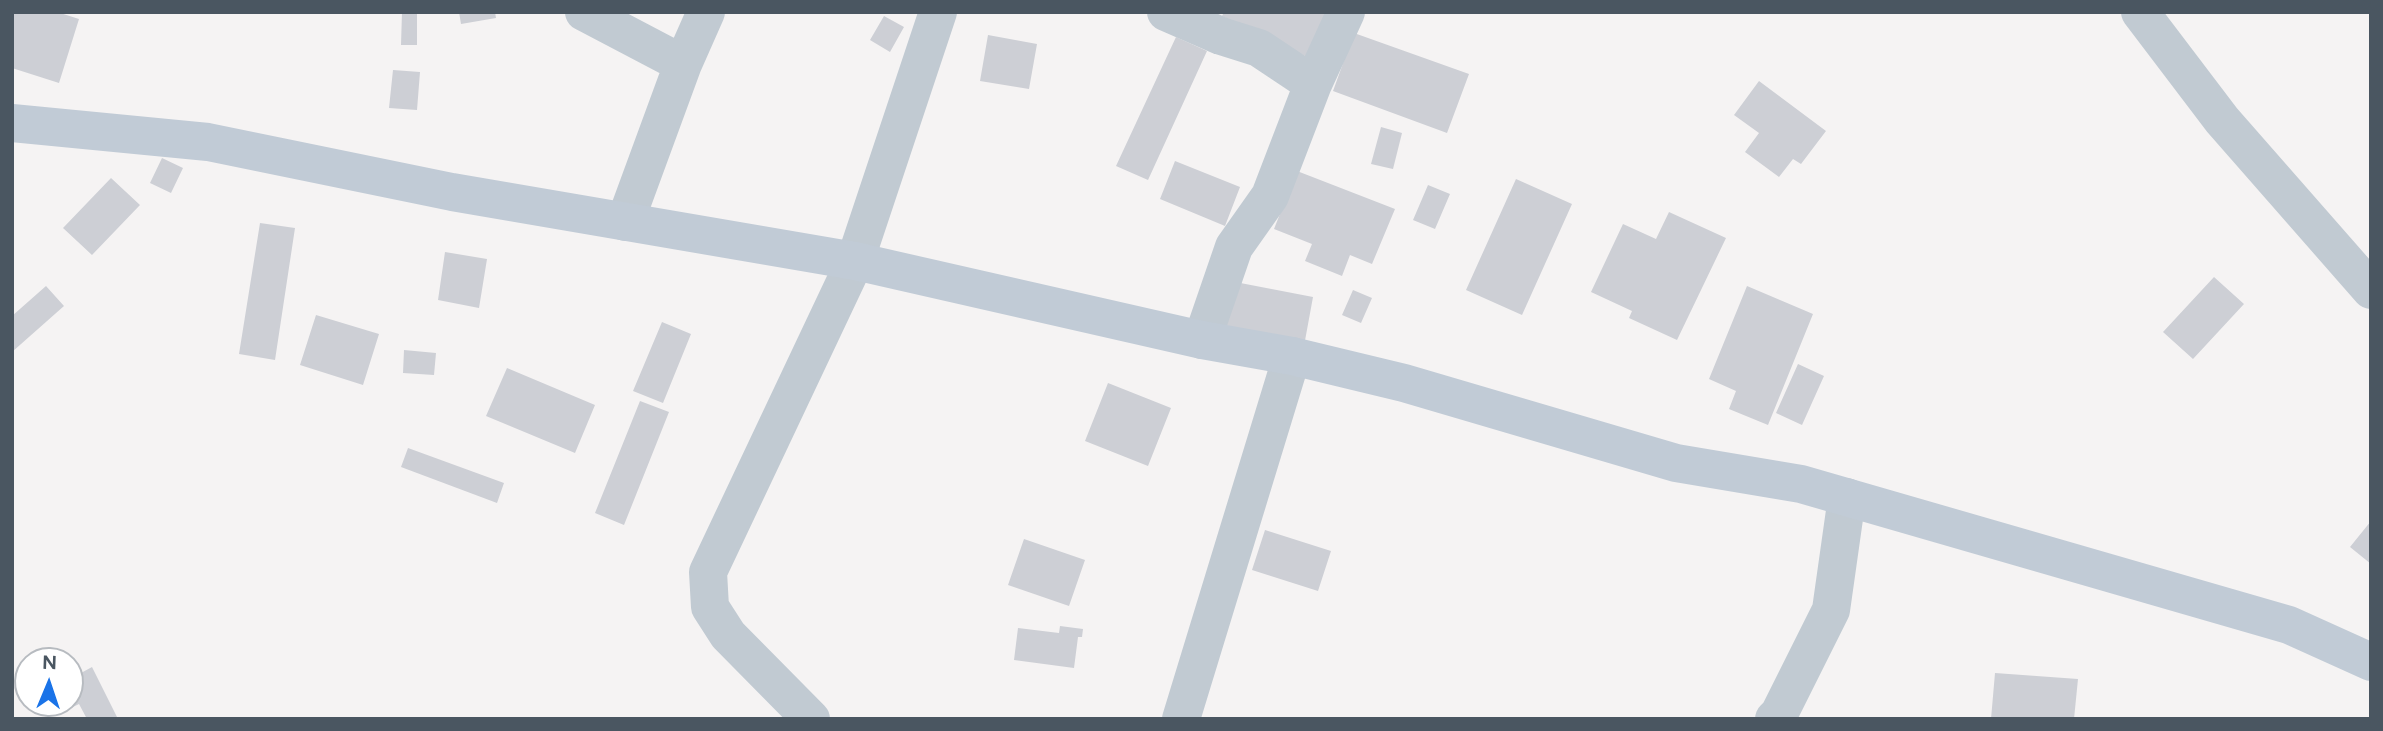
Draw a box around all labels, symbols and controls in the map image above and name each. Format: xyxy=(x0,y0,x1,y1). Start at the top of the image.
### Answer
north arrow xyxy=(14,647,84,717)
text: N xyxy=(42,651,57,674)

